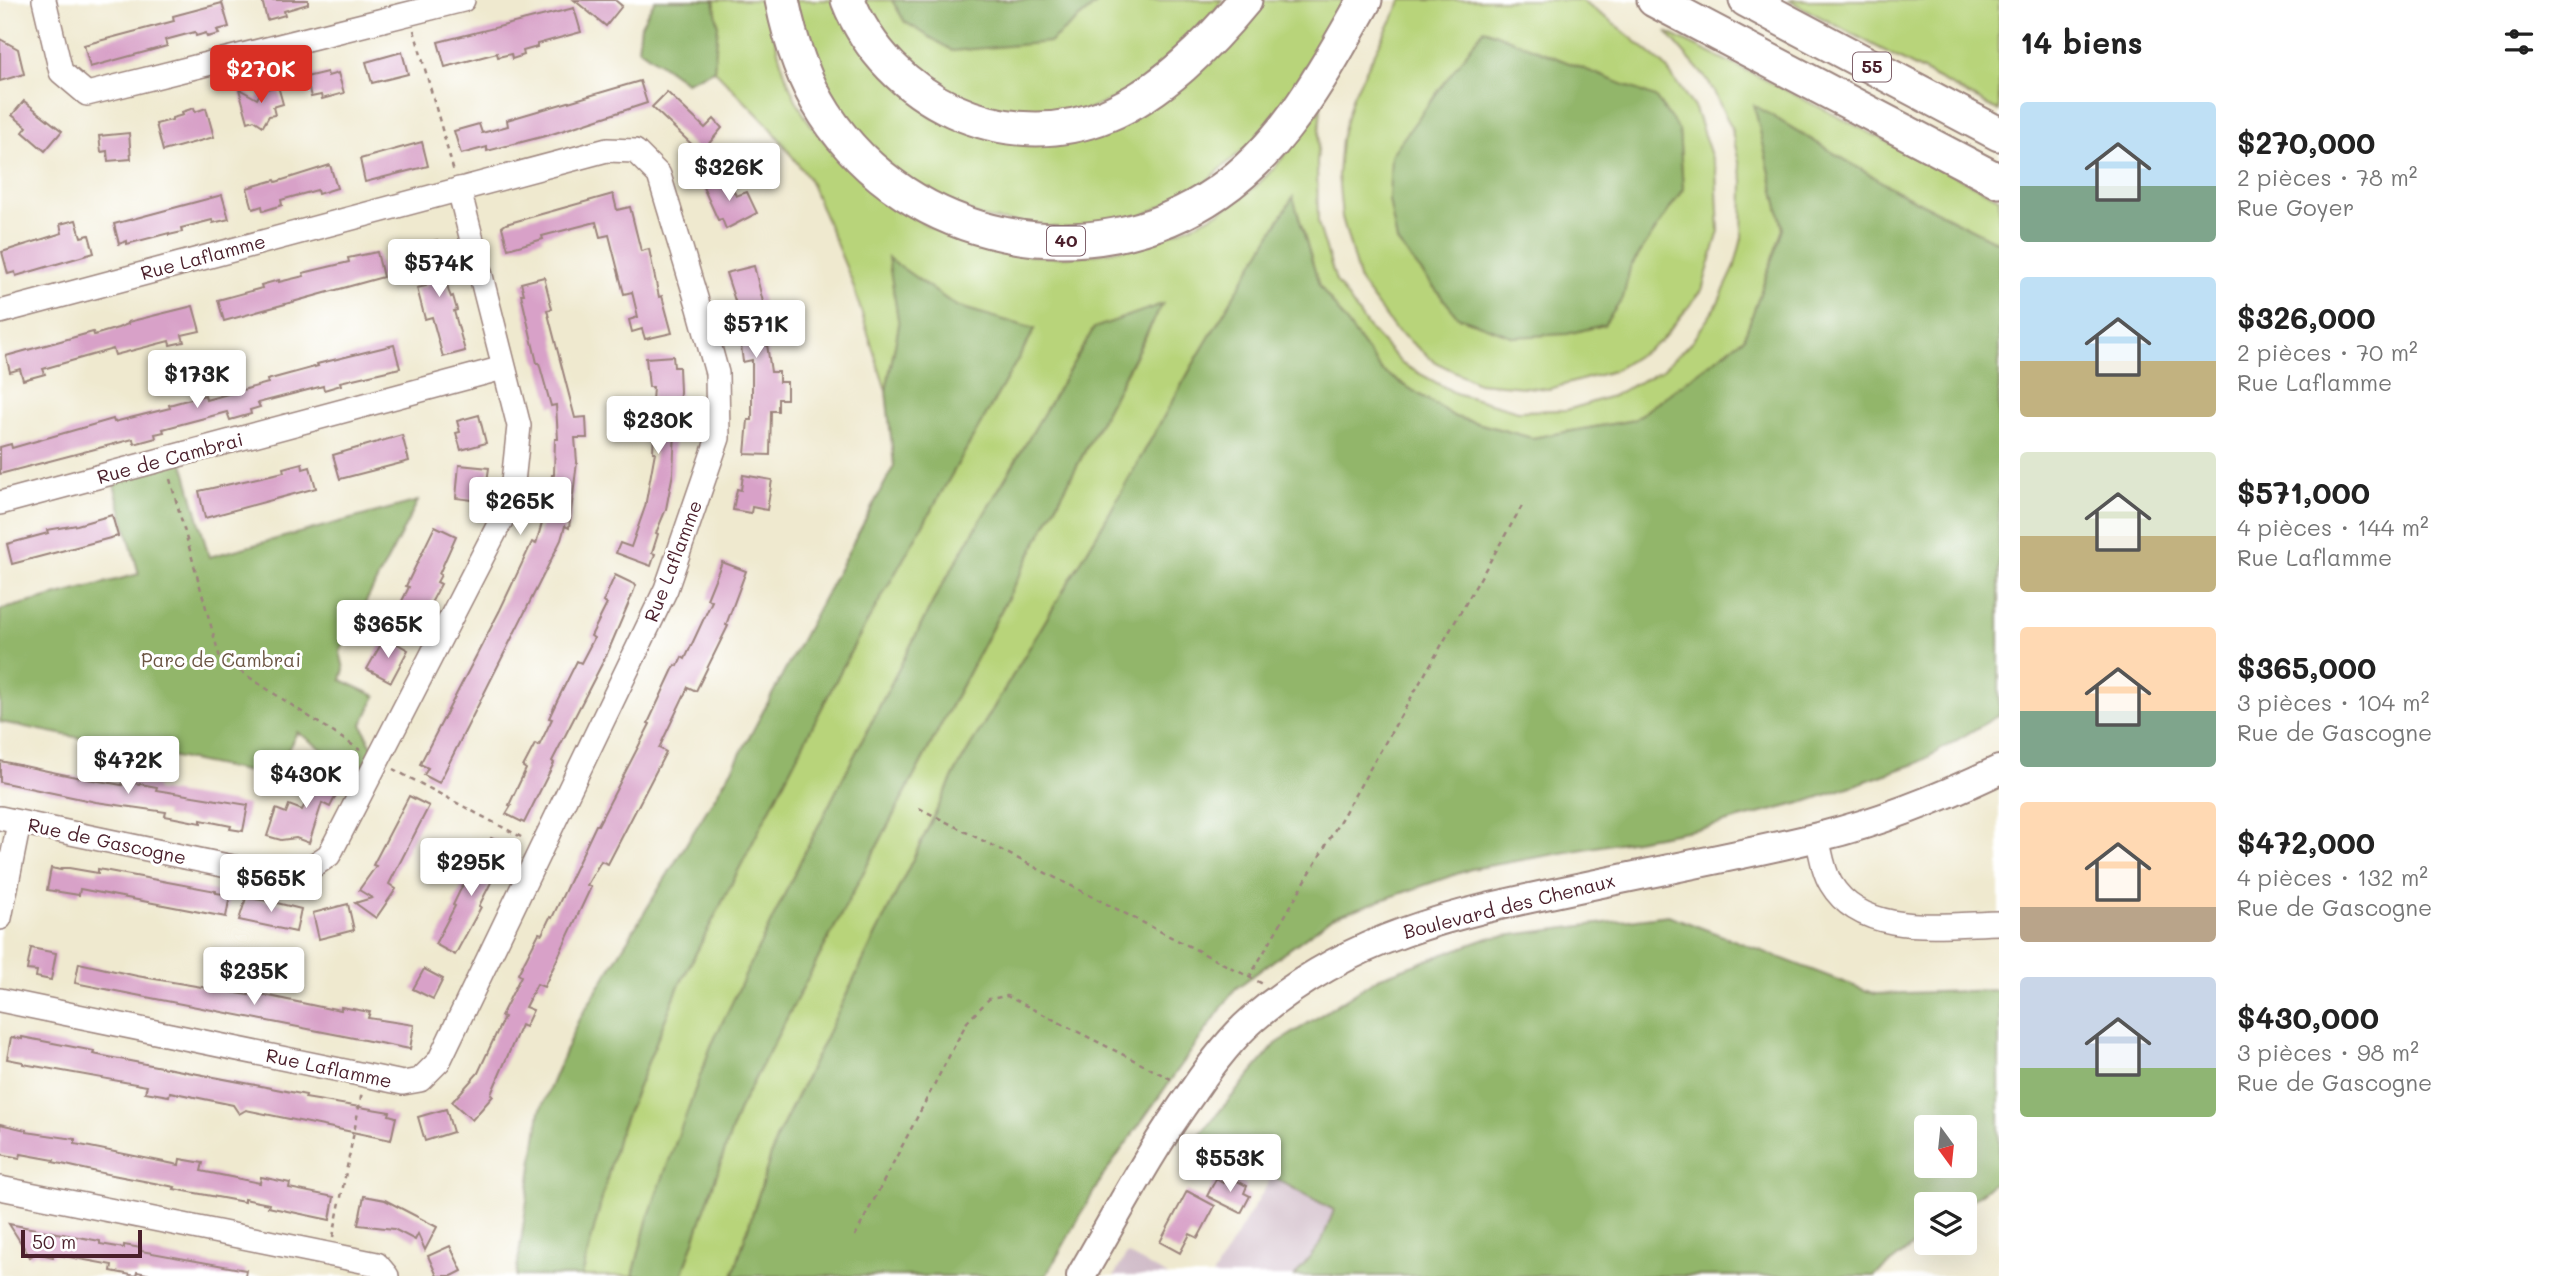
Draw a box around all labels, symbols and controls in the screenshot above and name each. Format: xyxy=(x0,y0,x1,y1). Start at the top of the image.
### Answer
text: 14 biens xyxy=(2020,22,2143,62)
icon: filters xyxy=(2500,23,2538,61)
pin: $270K xyxy=(212,46,310,105)
road number: 55 xyxy=(1853,52,1891,82)
text: $270K xyxy=(226,53,296,83)
text: $270,000 xyxy=(2237,122,2375,162)
icon: home xyxy=(2076,130,2160,214)
pin: $326K xyxy=(680,144,778,203)
text: $326K xyxy=(694,151,764,181)
text: 2 pièces · 78 m² xyxy=(2237,162,2417,192)
text: Rue Goyer xyxy=(2237,192,2354,222)
road number: 40 xyxy=(1047,227,1085,256)
street label: Rue Laflamme xyxy=(138,228,268,285)
pin: $574K xyxy=(390,240,488,299)
text: $574K xyxy=(404,247,474,277)
text: $326,000 xyxy=(2237,297,2376,337)
pin: $571K xyxy=(707,300,805,360)
icon: home xyxy=(2076,305,2160,389)
text: $571K xyxy=(723,308,789,338)
text: 2 pièces · 70 m² xyxy=(2237,337,2418,367)
pin: $173K xyxy=(148,350,246,410)
text: $173K xyxy=(164,358,230,388)
text: Rue Laflamme xyxy=(2237,367,2392,397)
pin: $230K xyxy=(609,396,707,456)
text: $230K xyxy=(623,404,693,434)
street label: Rue de Cambrai xyxy=(94,426,246,489)
text: $571,000 xyxy=(2237,472,2370,512)
pin: $265K xyxy=(471,477,569,537)
icon: home xyxy=(2076,480,2160,564)
text: $265K xyxy=(485,485,555,515)
street label: Rue Laflamme xyxy=(638,496,707,625)
text: 4 pièces · 144 m² xyxy=(2237,512,2429,542)
text: Rue Laflamme xyxy=(2237,542,2392,572)
pin: $365K xyxy=(339,600,437,660)
text: $365K xyxy=(353,608,423,638)
park label: Parc de Cambrai xyxy=(141,647,301,672)
text: $365,000 xyxy=(2237,647,2376,687)
icon: home xyxy=(2076,655,2160,739)
text: 3 pièces · 104 m² xyxy=(2237,687,2429,717)
text: Rue de Gascogne xyxy=(2237,717,2432,747)
pin: $472K xyxy=(79,736,177,796)
text: $472K xyxy=(93,744,163,774)
pin: $430K xyxy=(257,750,355,810)
text: $430K xyxy=(270,758,342,788)
street label: Rue de Gascogne xyxy=(26,812,189,869)
text: $472,000 xyxy=(2237,822,2375,862)
icon: home xyxy=(2076,830,2160,914)
pin: $295K xyxy=(422,838,520,898)
text: $295K xyxy=(436,846,506,876)
pin: $565K xyxy=(222,855,320,914)
text: $565K xyxy=(236,862,306,892)
text: 4 pièces · 132 m² xyxy=(2237,862,2428,892)
street label: Boulevard des Chenaux xyxy=(1401,867,1617,944)
text: Rue de Gascogne xyxy=(2237,892,2432,922)
pin: $235K xyxy=(205,948,303,1007)
text: $235K xyxy=(219,955,289,985)
text: $430,000 xyxy=(2237,997,2379,1037)
icon: home xyxy=(2076,1005,2160,1089)
text: 3 pièces · 98 m² xyxy=(2237,1037,2419,1067)
street label: Rue Laflamme xyxy=(264,1042,394,1093)
text: Rue de Gascogne xyxy=(2237,1067,2432,1097)
north arrow xyxy=(1914,1115,1978,1178)
map controls xyxy=(1914,1115,1977,1255)
pin: $553K xyxy=(1181,1134,1279,1194)
text: $553K xyxy=(1195,1142,1265,1172)
button: layers xyxy=(1914,1192,1977,1255)
scale bar xyxy=(21,1227,142,1259)
text: 50 m xyxy=(32,1229,76,1254)

